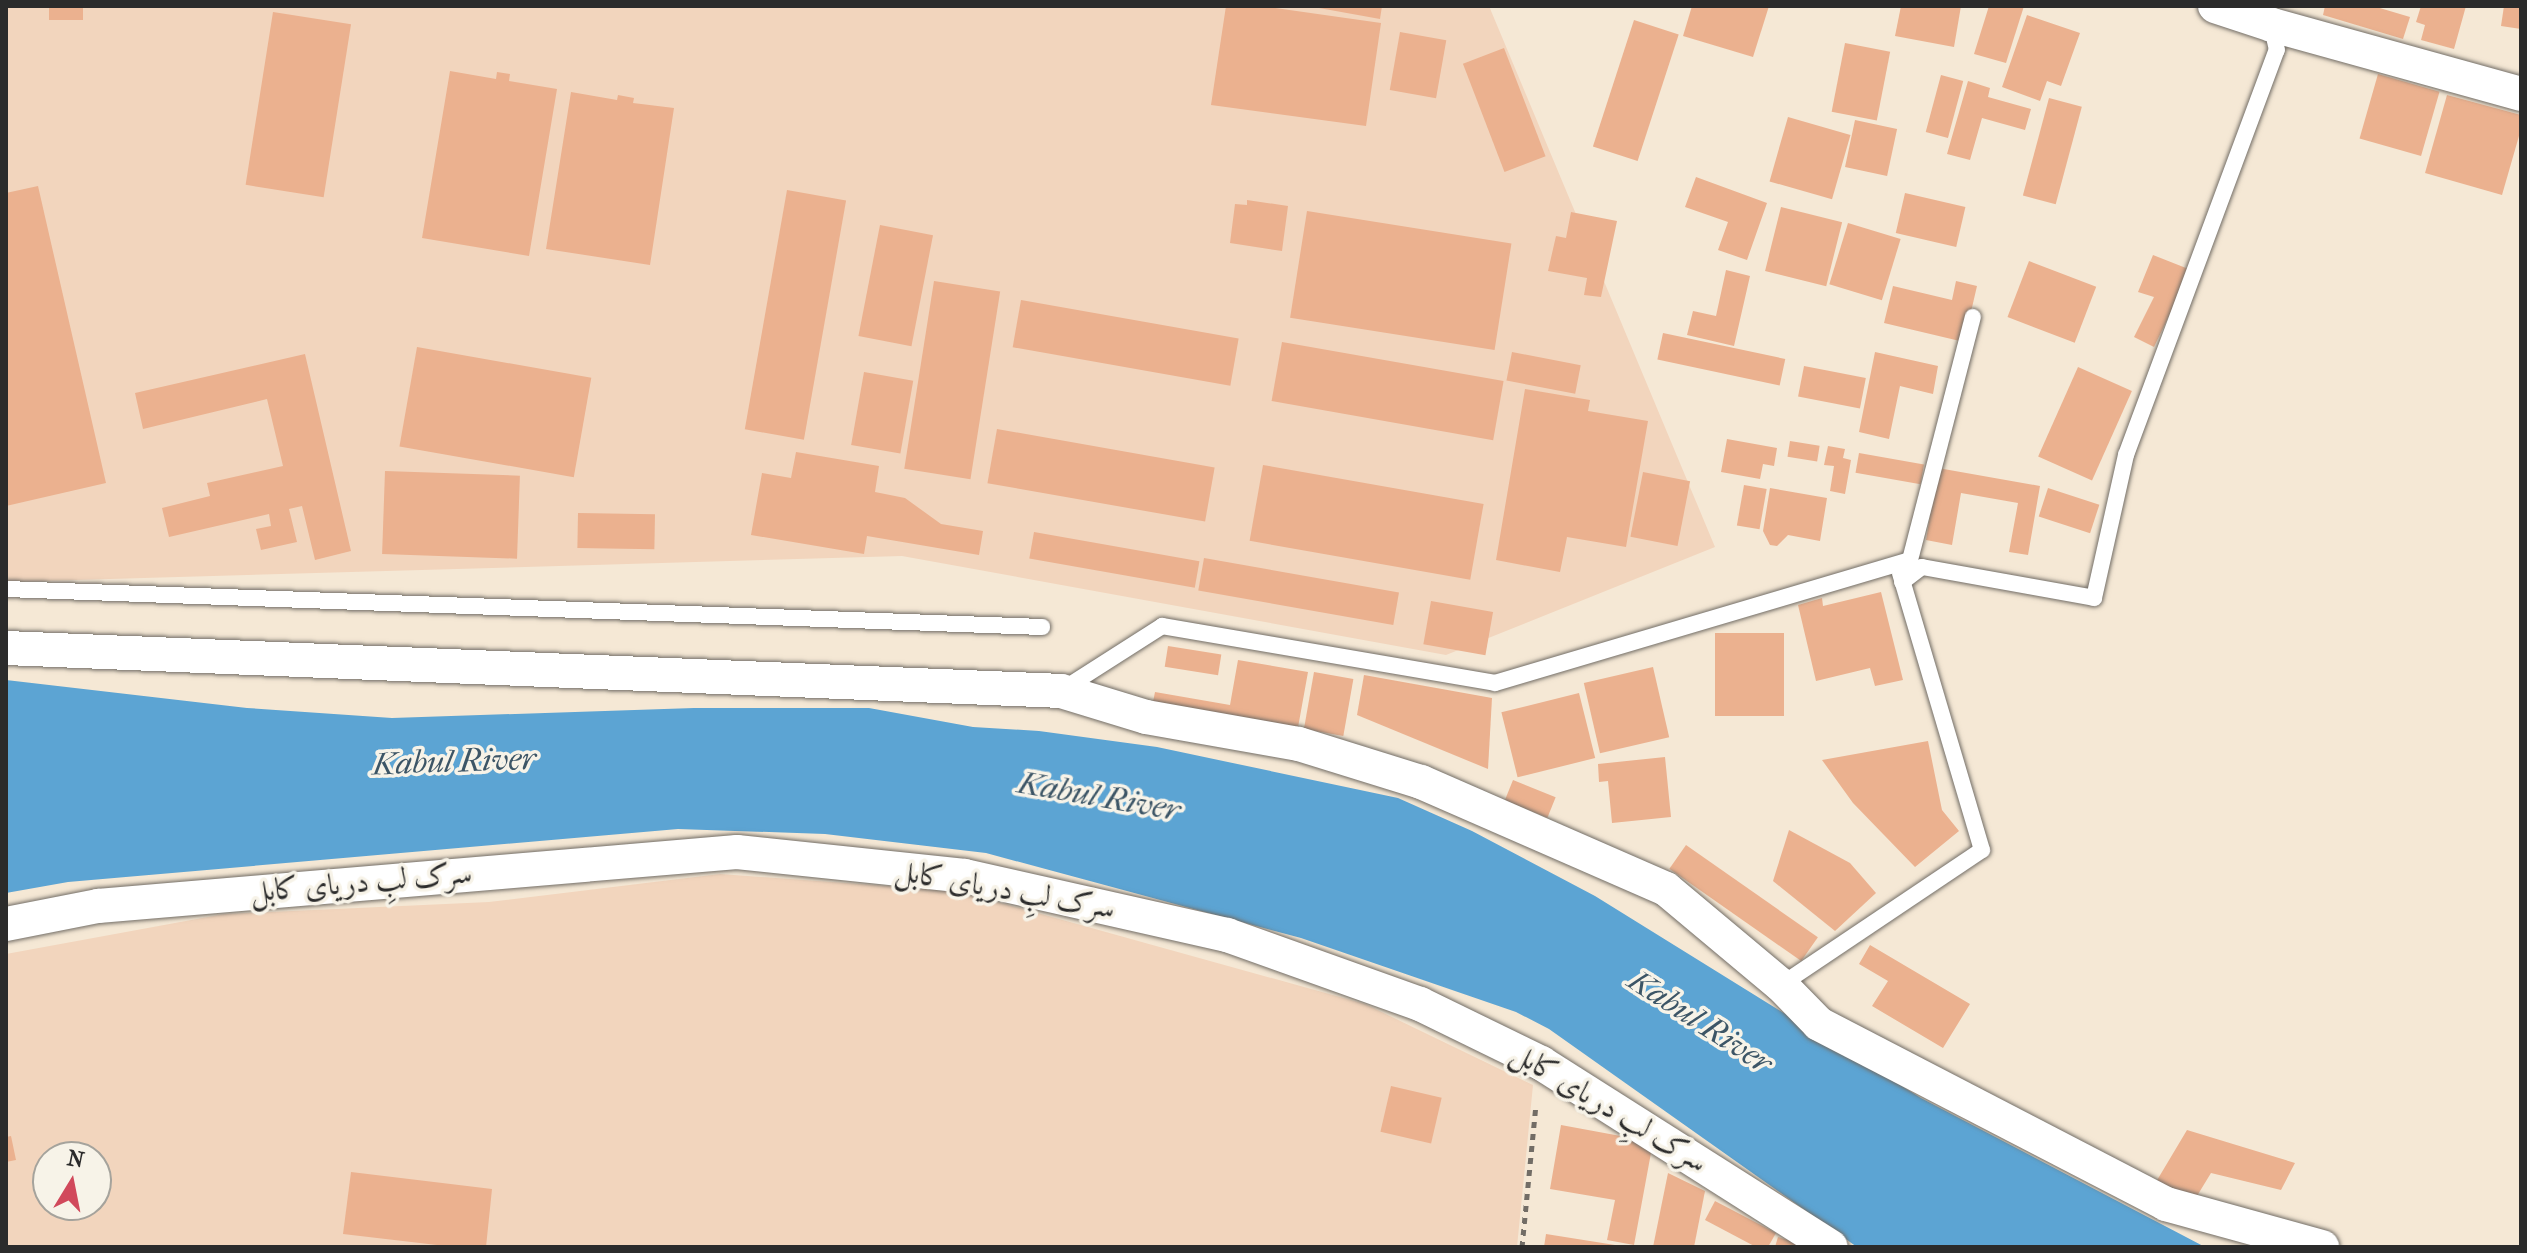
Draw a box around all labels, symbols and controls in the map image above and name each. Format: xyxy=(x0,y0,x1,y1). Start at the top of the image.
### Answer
water label: Kabul River xyxy=(372,740,536,784)
water label: Kabul River xyxy=(1015,764,1183,830)
street label: سرک لبِ دریای کابل xyxy=(892,853,1118,927)
street label: سرک لبِ دریای کابل xyxy=(249,855,473,911)
water label: Kabul River xyxy=(1621,961,1779,1083)
street label: سرک لبِ دریای کابل xyxy=(1504,1035,1714,1181)
north arrow xyxy=(32,1141,112,1221)
text: N xyxy=(65,1145,86,1174)

